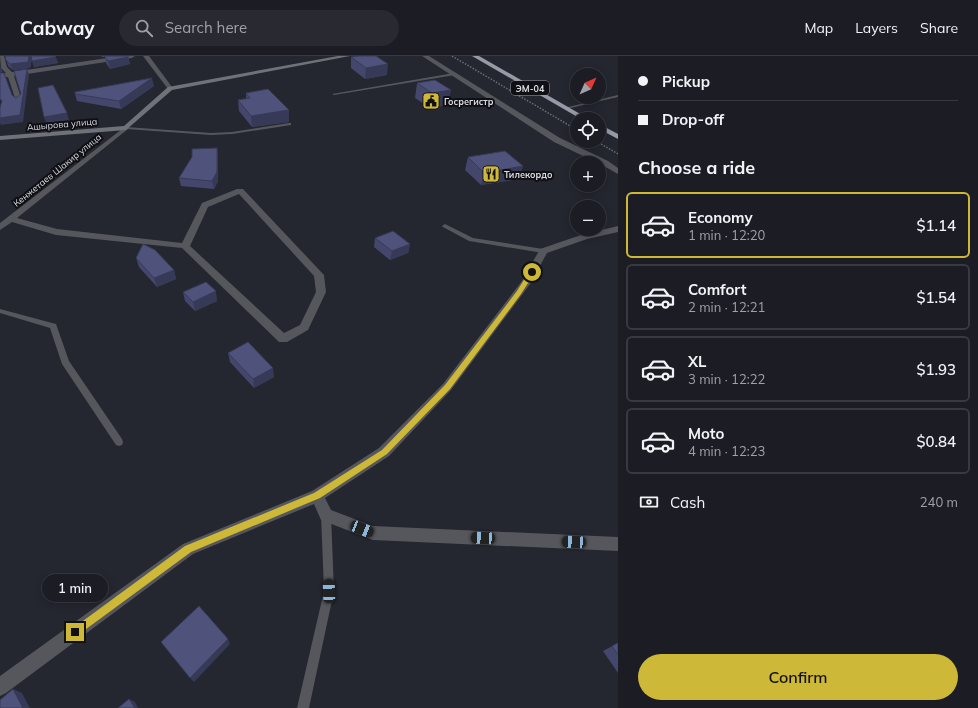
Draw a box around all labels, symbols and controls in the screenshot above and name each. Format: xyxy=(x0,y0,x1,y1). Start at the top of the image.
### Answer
search box xyxy=(119,10,399,46)
text: Cabway xyxy=(20,16,95,40)
icon: search xyxy=(133,17,155,39)
text: Search here xyxy=(165,18,247,37)
text: Map xyxy=(804,19,833,37)
text: Layers xyxy=(855,19,898,37)
text: Share xyxy=(920,19,958,37)
north arrow xyxy=(570,68,606,104)
map controls xyxy=(570,68,606,236)
text: Pickup xyxy=(662,72,710,91)
road number: ЭМ-04 xyxy=(511,81,549,95)
public building icon: Госрегистр xyxy=(421,91,441,111)
place label: Госрегистр xyxy=(444,96,494,107)
text: Drop-off xyxy=(662,110,724,129)
button: locate xyxy=(570,112,606,148)
street label: Ашырова улица xyxy=(26,115,98,134)
street label: Кенжетаев Шакир улица xyxy=(11,131,104,210)
button: + xyxy=(570,156,606,192)
text: Choose a ride xyxy=(638,156,755,179)
restaurant icon: Тилекордо xyxy=(481,164,501,184)
place label: Тилекордо xyxy=(504,169,553,180)
button: − xyxy=(570,200,606,236)
icon: car xyxy=(640,207,676,243)
text: Economy xyxy=(688,208,753,227)
text: $1.14 xyxy=(916,216,956,235)
text: 1 min · 12:20 xyxy=(688,227,765,243)
route start xyxy=(523,263,541,281)
icon: car xyxy=(640,279,676,315)
text: Comfort xyxy=(688,280,746,299)
text: $1.54 xyxy=(916,288,956,307)
text: 2 min · 12:21 xyxy=(688,299,765,315)
icon: car xyxy=(640,351,676,387)
text: XL xyxy=(688,352,706,371)
text: $1.93 xyxy=(916,360,956,379)
text: 3 min · 12:22 xyxy=(688,371,765,387)
icon: car xyxy=(640,423,676,459)
text: Moto xyxy=(688,424,724,443)
text: $0.84 xyxy=(916,432,956,451)
text: 4 min · 12:23 xyxy=(688,443,765,459)
icon: cash xyxy=(638,491,660,513)
text: Cash xyxy=(670,493,705,512)
text: 240 m xyxy=(920,494,958,510)
car xyxy=(349,519,375,539)
car xyxy=(471,531,495,545)
car xyxy=(562,535,586,549)
callout: 1 min xyxy=(42,574,108,602)
car xyxy=(323,579,335,603)
text: 1 min xyxy=(58,580,92,596)
route end xyxy=(66,623,84,641)
button: Confirm xyxy=(638,654,958,700)

